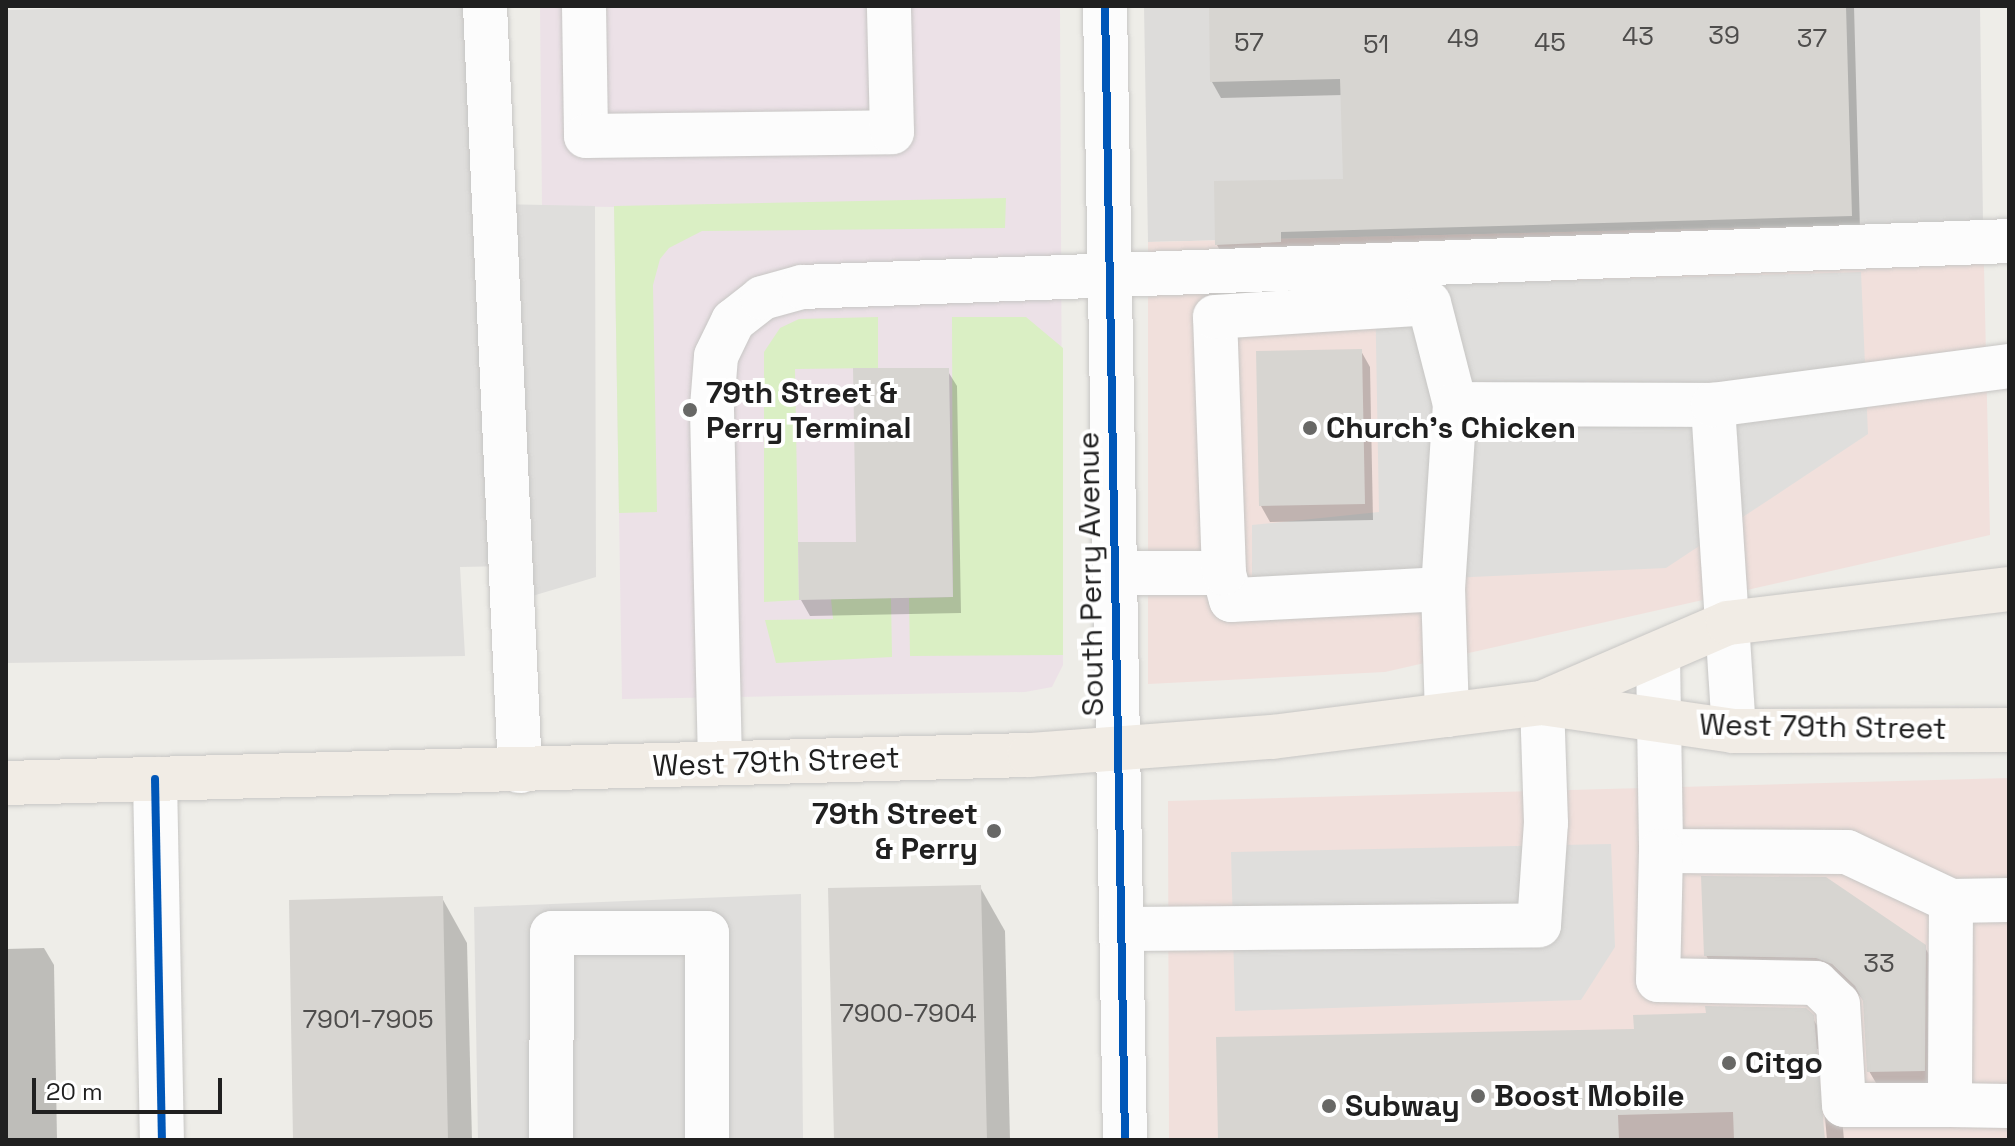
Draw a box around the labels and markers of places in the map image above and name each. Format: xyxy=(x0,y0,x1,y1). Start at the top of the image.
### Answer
place label: 79th Street & Perry Terminal xyxy=(706,375,912,446)
marker: 79th Street & Perry Terminal xyxy=(681,401,699,419)
place label: Church's Chicken xyxy=(1326,410,1576,446)
marker: Church's Chicken xyxy=(1301,419,1319,437)
place label: 79th Street & Perry xyxy=(812,796,978,866)
marker: 79th Street & Perry xyxy=(985,822,1003,840)
place label: Citgo xyxy=(1745,1045,1823,1081)
marker: Citgo xyxy=(1720,1054,1738,1072)
place label: Boost Mobile xyxy=(1494,1078,1685,1114)
marker: Boost Mobile xyxy=(1469,1087,1487,1105)
place label: Subway xyxy=(1345,1088,1460,1124)
marker: Subway xyxy=(1320,1097,1338,1115)

